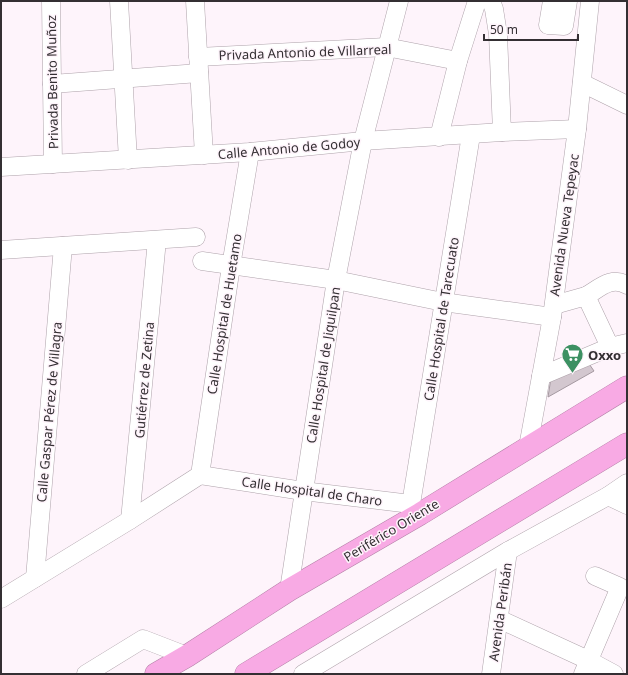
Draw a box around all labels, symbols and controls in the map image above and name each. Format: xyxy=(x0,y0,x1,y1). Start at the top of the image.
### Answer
street label: Privada Benito Muñoz xyxy=(42,15,62,149)
scale bar xyxy=(484,16,578,42)
text: 50 m xyxy=(490,21,518,38)
street label: Privada Antonio de Villarreal xyxy=(218,40,392,64)
street label: Calle Antonio de Godoy xyxy=(217,133,361,163)
street label: Avenida Nueva Tepeyac xyxy=(545,153,583,297)
street label: Calle Hospital de Huetamo xyxy=(202,232,246,396)
street label: Calle Hospital de Tarecuato xyxy=(419,236,463,402)
street label: Calle Hospital de Jiquilpan xyxy=(302,285,344,445)
street label: Calle Gaspar Pérez de Villagra xyxy=(32,321,66,503)
street label: Gutiérrez de Zetina xyxy=(130,321,158,439)
supermarket icon: Oxxo xyxy=(559,342,585,375)
place label: Oxxo xyxy=(588,346,621,364)
street label: Calle Hospital de Charo xyxy=(240,472,384,510)
street label: Periférico Oriente xyxy=(340,494,442,566)
street label: Avenida Peribán xyxy=(484,561,516,663)

